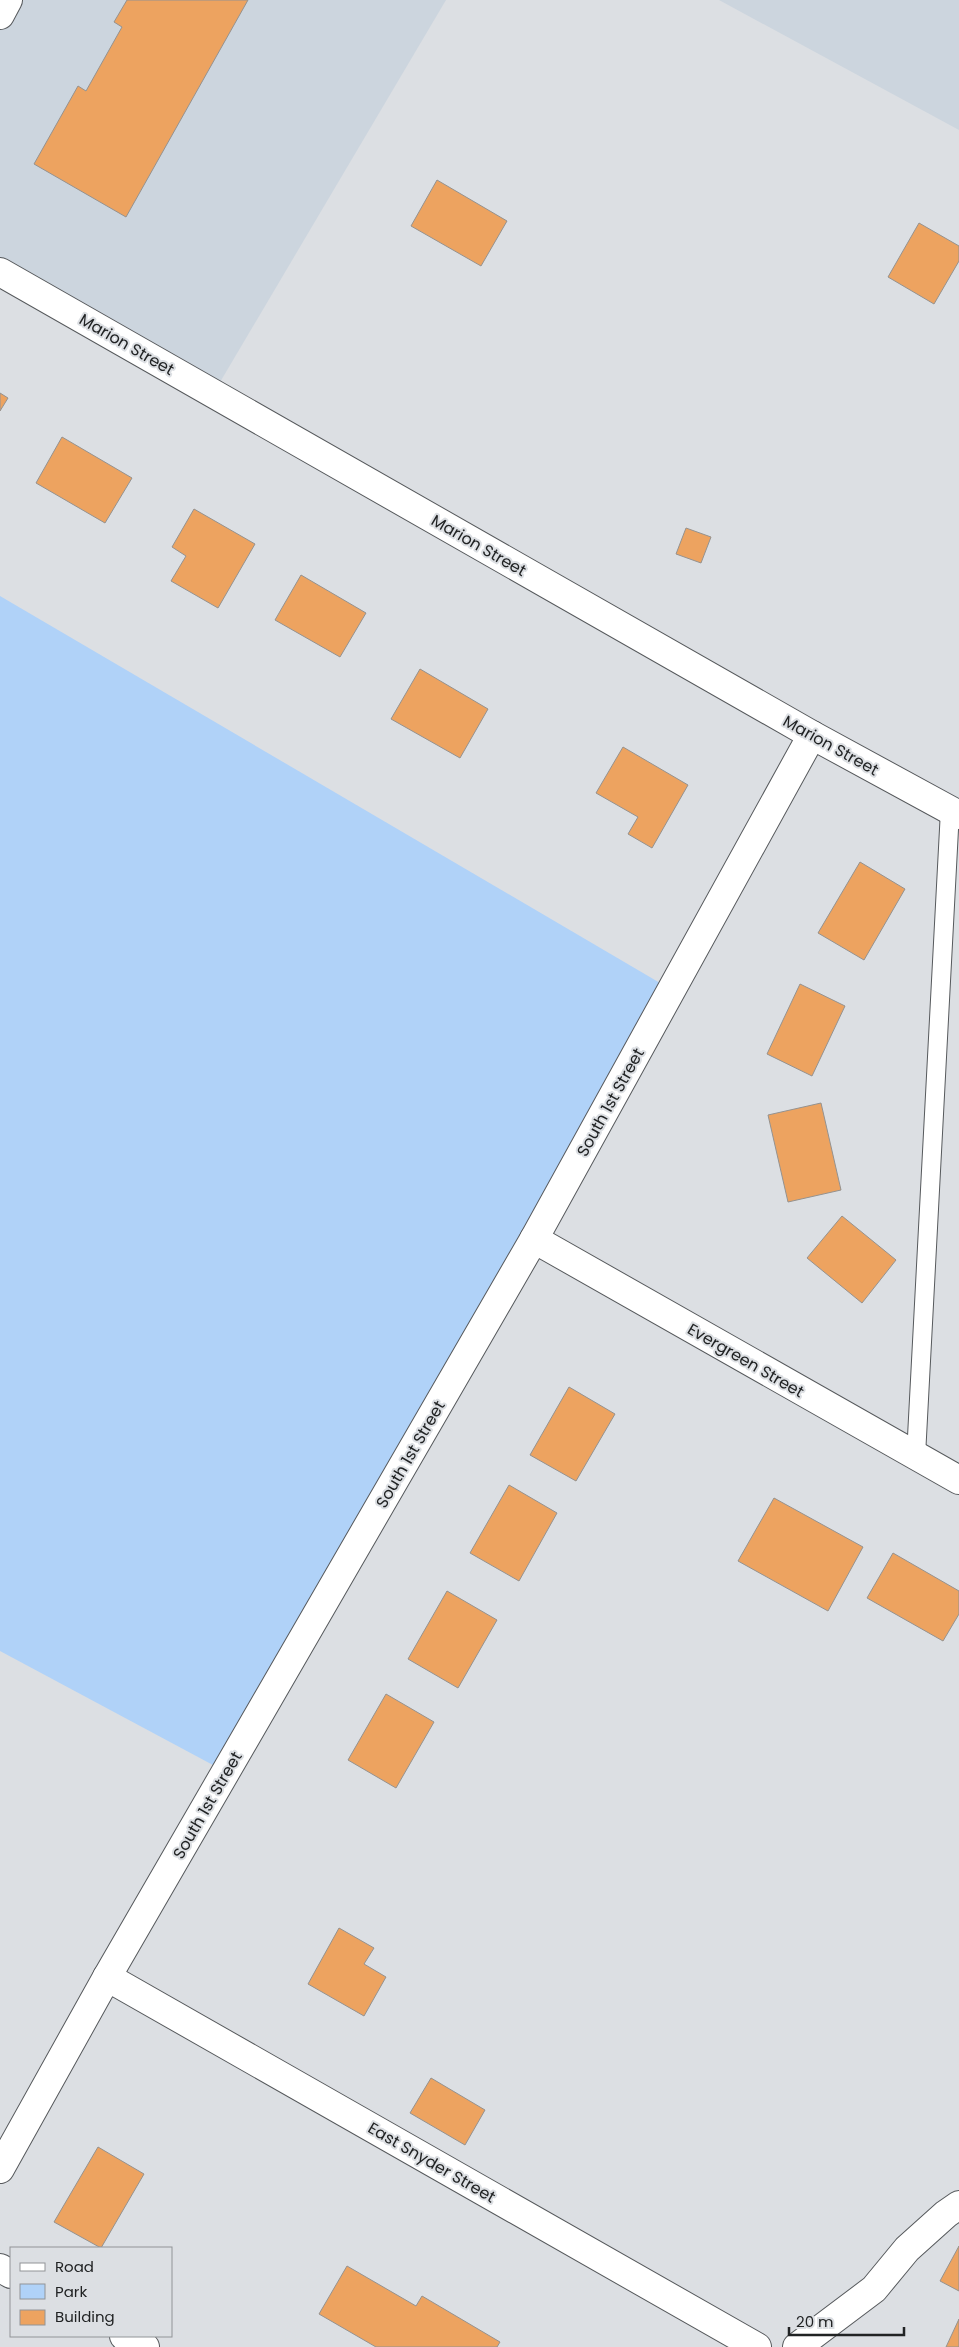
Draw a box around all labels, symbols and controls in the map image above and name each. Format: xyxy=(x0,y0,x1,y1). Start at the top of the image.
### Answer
street label: Marion Street xyxy=(75,308,179,381)
street label: Marion Street xyxy=(427,509,531,582)
street label: Marion Street xyxy=(779,710,883,781)
street label: South 1st Street xyxy=(571,1044,650,1161)
street label: Evergreen Street xyxy=(683,1318,808,1403)
street label: South 1st Street xyxy=(370,1396,451,1512)
street label: South 1st Street xyxy=(167,1747,248,1863)
street label: East Snyder Street xyxy=(364,2116,500,2208)
legend xyxy=(10,2247,172,2337)
text: Road xyxy=(55,2256,94,2277)
text: Park xyxy=(55,2281,87,2302)
scale bar xyxy=(789,2304,904,2336)
text: Building xyxy=(55,2306,115,2327)
text: 20 m xyxy=(796,2311,834,2332)

